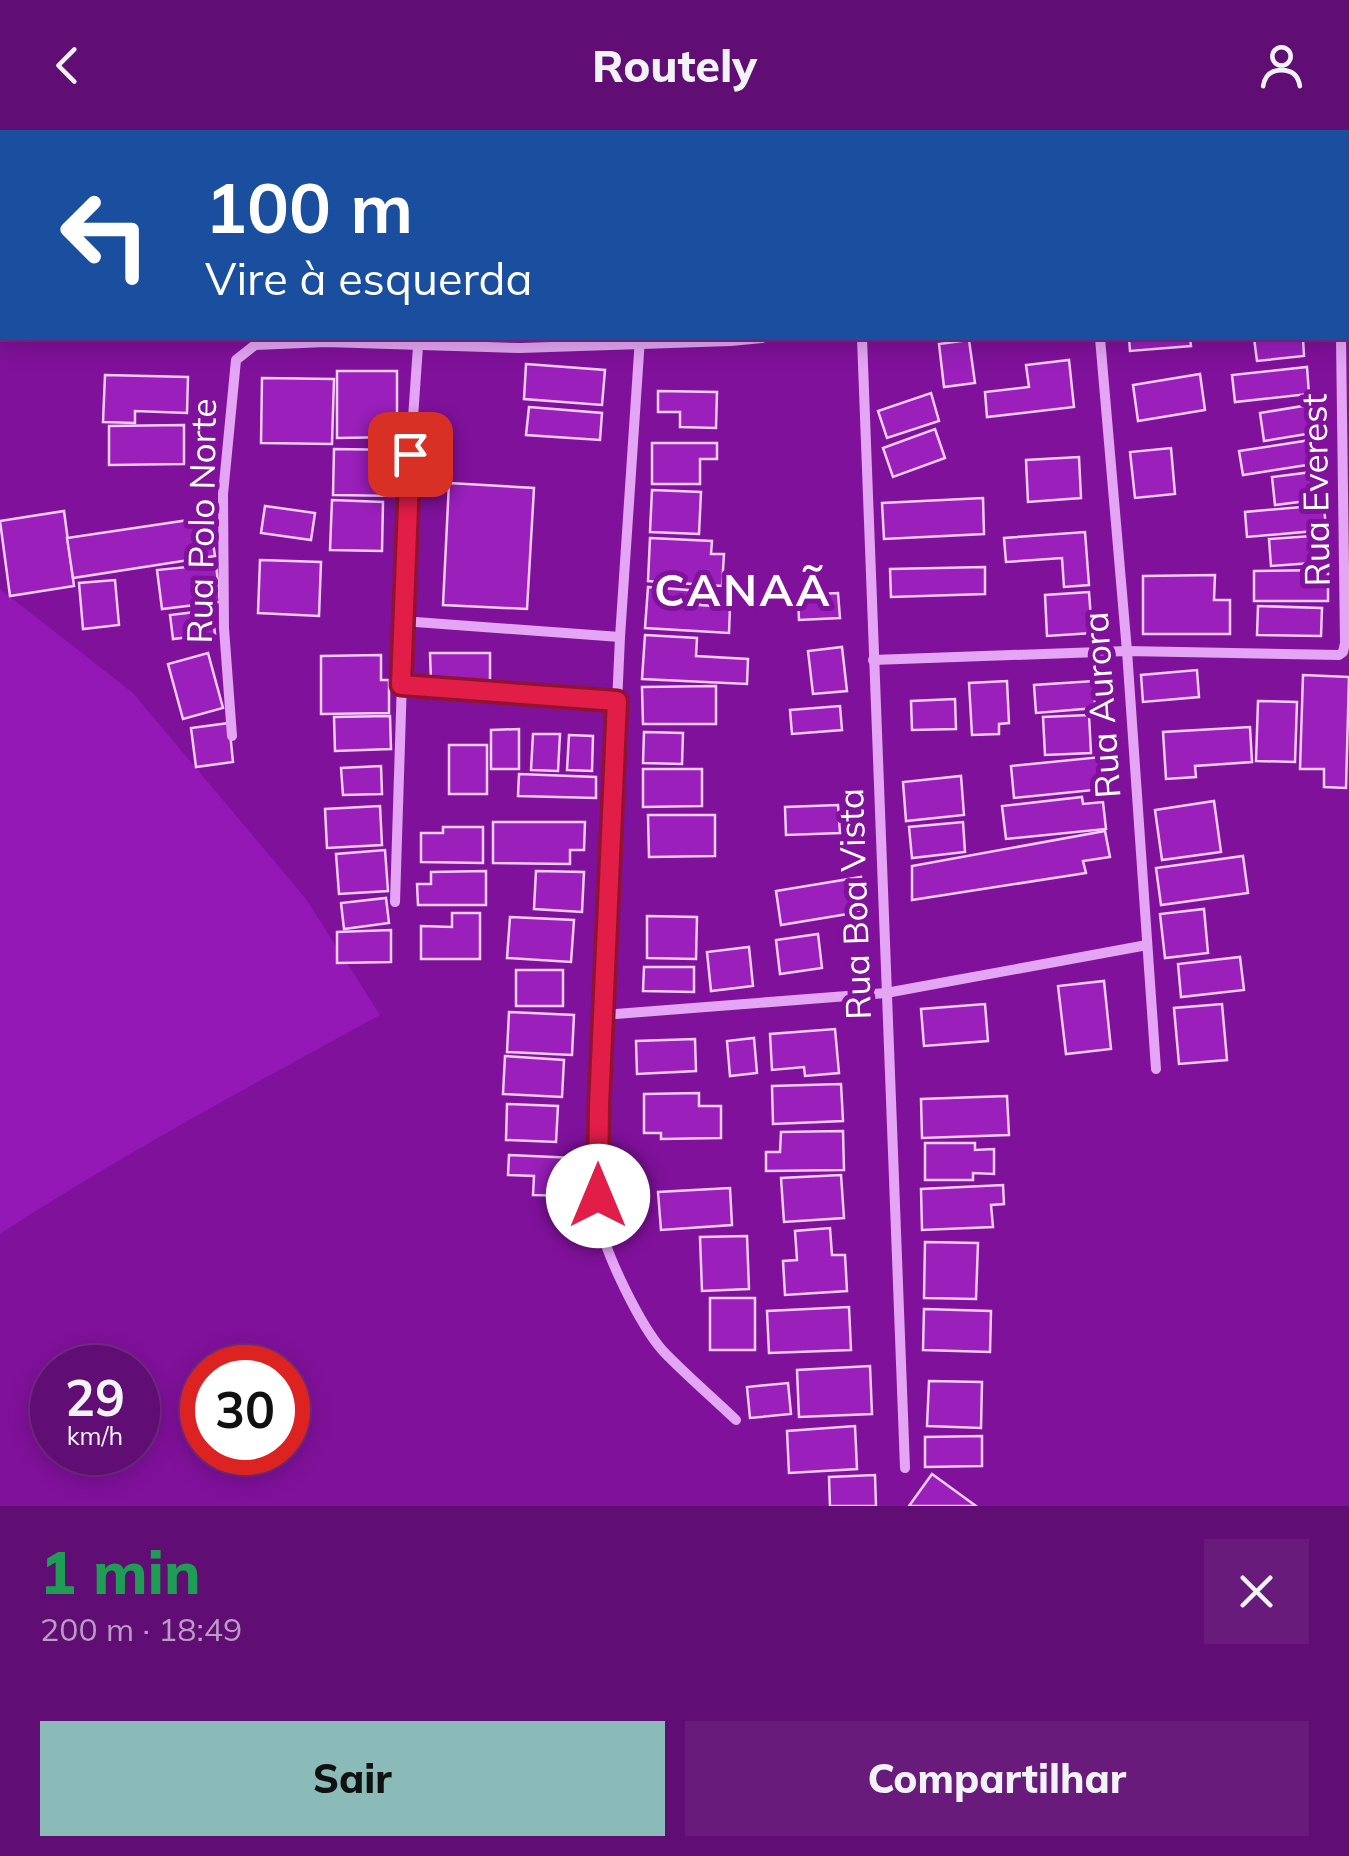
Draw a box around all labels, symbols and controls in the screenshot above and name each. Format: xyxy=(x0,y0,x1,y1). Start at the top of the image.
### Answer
text: Routely xyxy=(592,37,757,93)
icon: back xyxy=(40,38,95,93)
icon: person xyxy=(1254,38,1309,93)
text: 100 m xyxy=(205,163,413,251)
icon: left xyxy=(40,170,170,300)
text: Vire à esquerda xyxy=(205,250,532,306)
street label: Rua Everest xyxy=(1291,393,1339,587)
street label: Rua Polo Norte xyxy=(177,398,225,644)
pin xyxy=(368,412,453,497)
icon: arrive xyxy=(383,427,438,482)
district label: CANAÃ xyxy=(654,561,832,617)
street label: Rua Aurora xyxy=(1073,611,1129,800)
street label: Rua Boa Vista xyxy=(828,788,880,1021)
position arrow xyxy=(546,1144,650,1248)
speed limit sign: 30 xyxy=(180,1345,310,1475)
text: 29 xyxy=(65,1366,125,1429)
text: km/h xyxy=(67,1420,123,1451)
text: 1 min xyxy=(40,1534,201,1609)
button: close xyxy=(1204,1539,1309,1644)
text: 200 m · 18:49 xyxy=(40,1609,242,1649)
button: Sair xyxy=(40,1721,665,1836)
button: Compartilhar xyxy=(685,1721,1309,1836)

